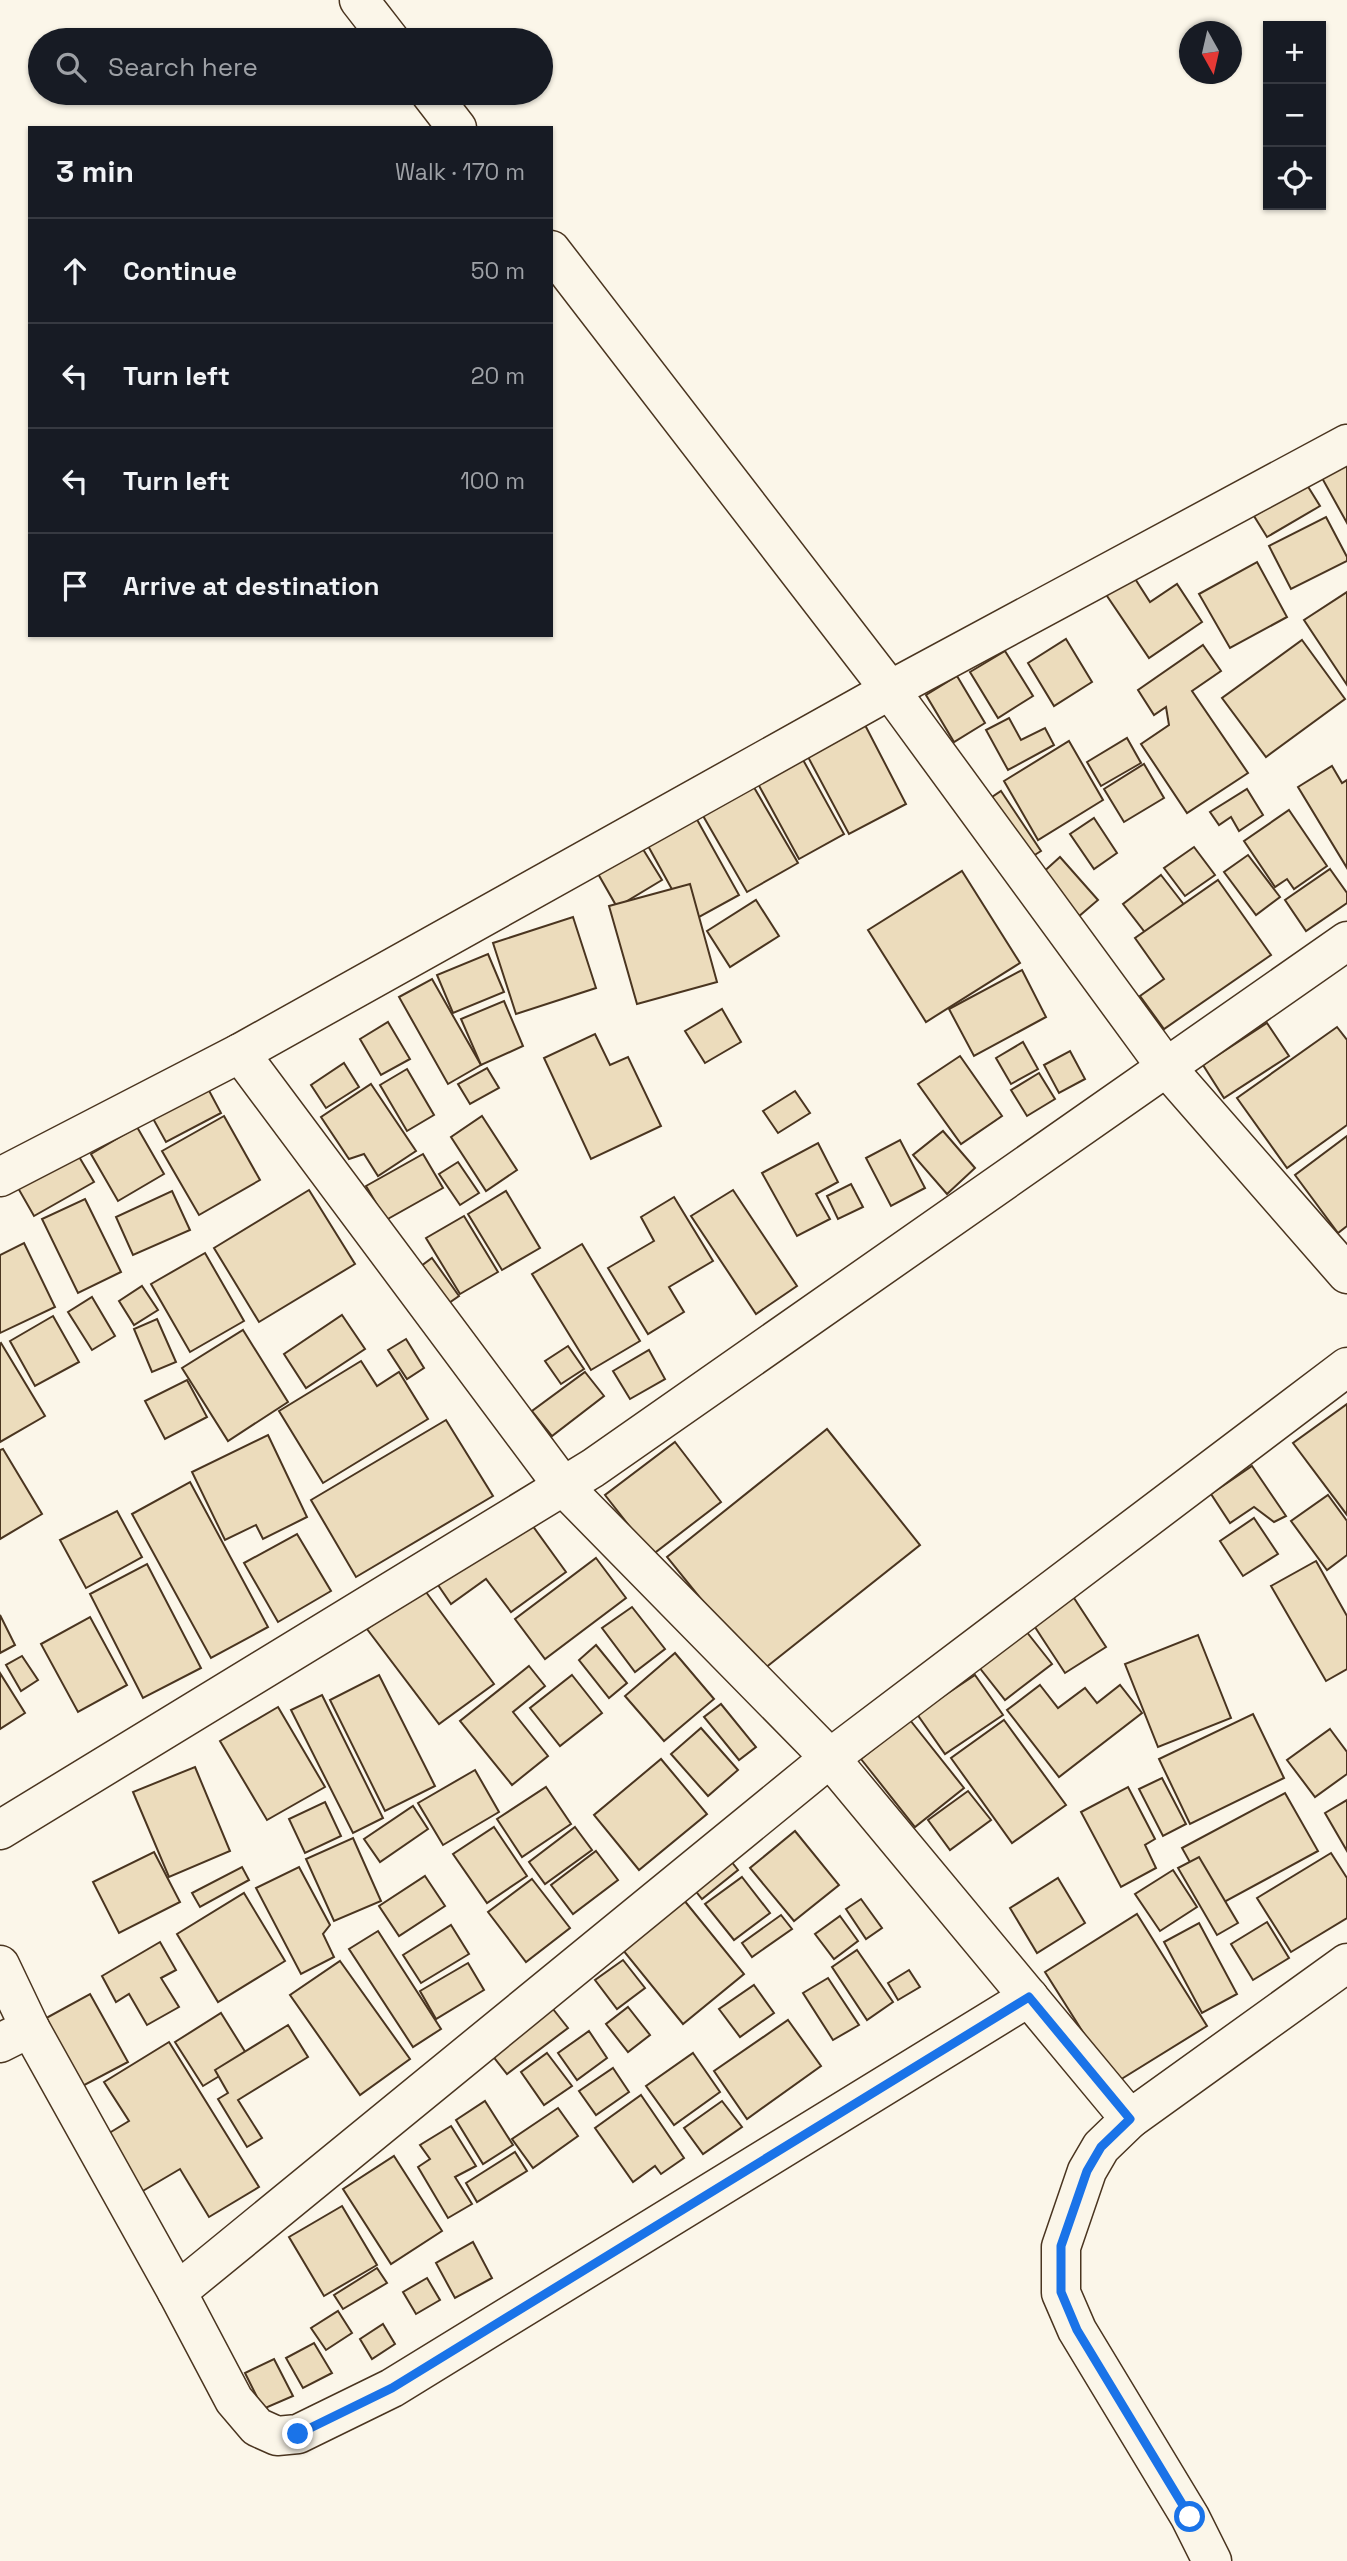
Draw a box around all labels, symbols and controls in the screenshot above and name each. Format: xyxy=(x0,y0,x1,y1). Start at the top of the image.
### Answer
north arrow xyxy=(1179,21,1242,84)
map controls xyxy=(1263,21,1326,210)
button: + xyxy=(1263,21,1326,84)
search box xyxy=(28,28,553,105)
icon: search xyxy=(52,48,90,86)
text: Search here xyxy=(108,50,258,84)
button: − xyxy=(1263,84,1326,147)
button: locate xyxy=(1263,147,1326,210)
text: 3 min xyxy=(56,152,134,191)
text: Walk · 170 m xyxy=(395,157,525,187)
icon: ahead xyxy=(56,252,94,290)
text: Continue xyxy=(123,254,237,288)
text: 50 m xyxy=(471,256,525,286)
icon: left xyxy=(56,357,94,395)
text: Turn left xyxy=(123,359,230,393)
text: 20 m xyxy=(471,361,525,391)
icon: left xyxy=(56,462,94,500)
text: Turn left xyxy=(123,464,230,498)
text: 100 m xyxy=(460,466,525,496)
icon: arrive xyxy=(56,567,94,605)
text: Arrive at destination xyxy=(123,569,380,603)
route end xyxy=(282,2418,313,2449)
route start xyxy=(1174,2501,1205,2532)

